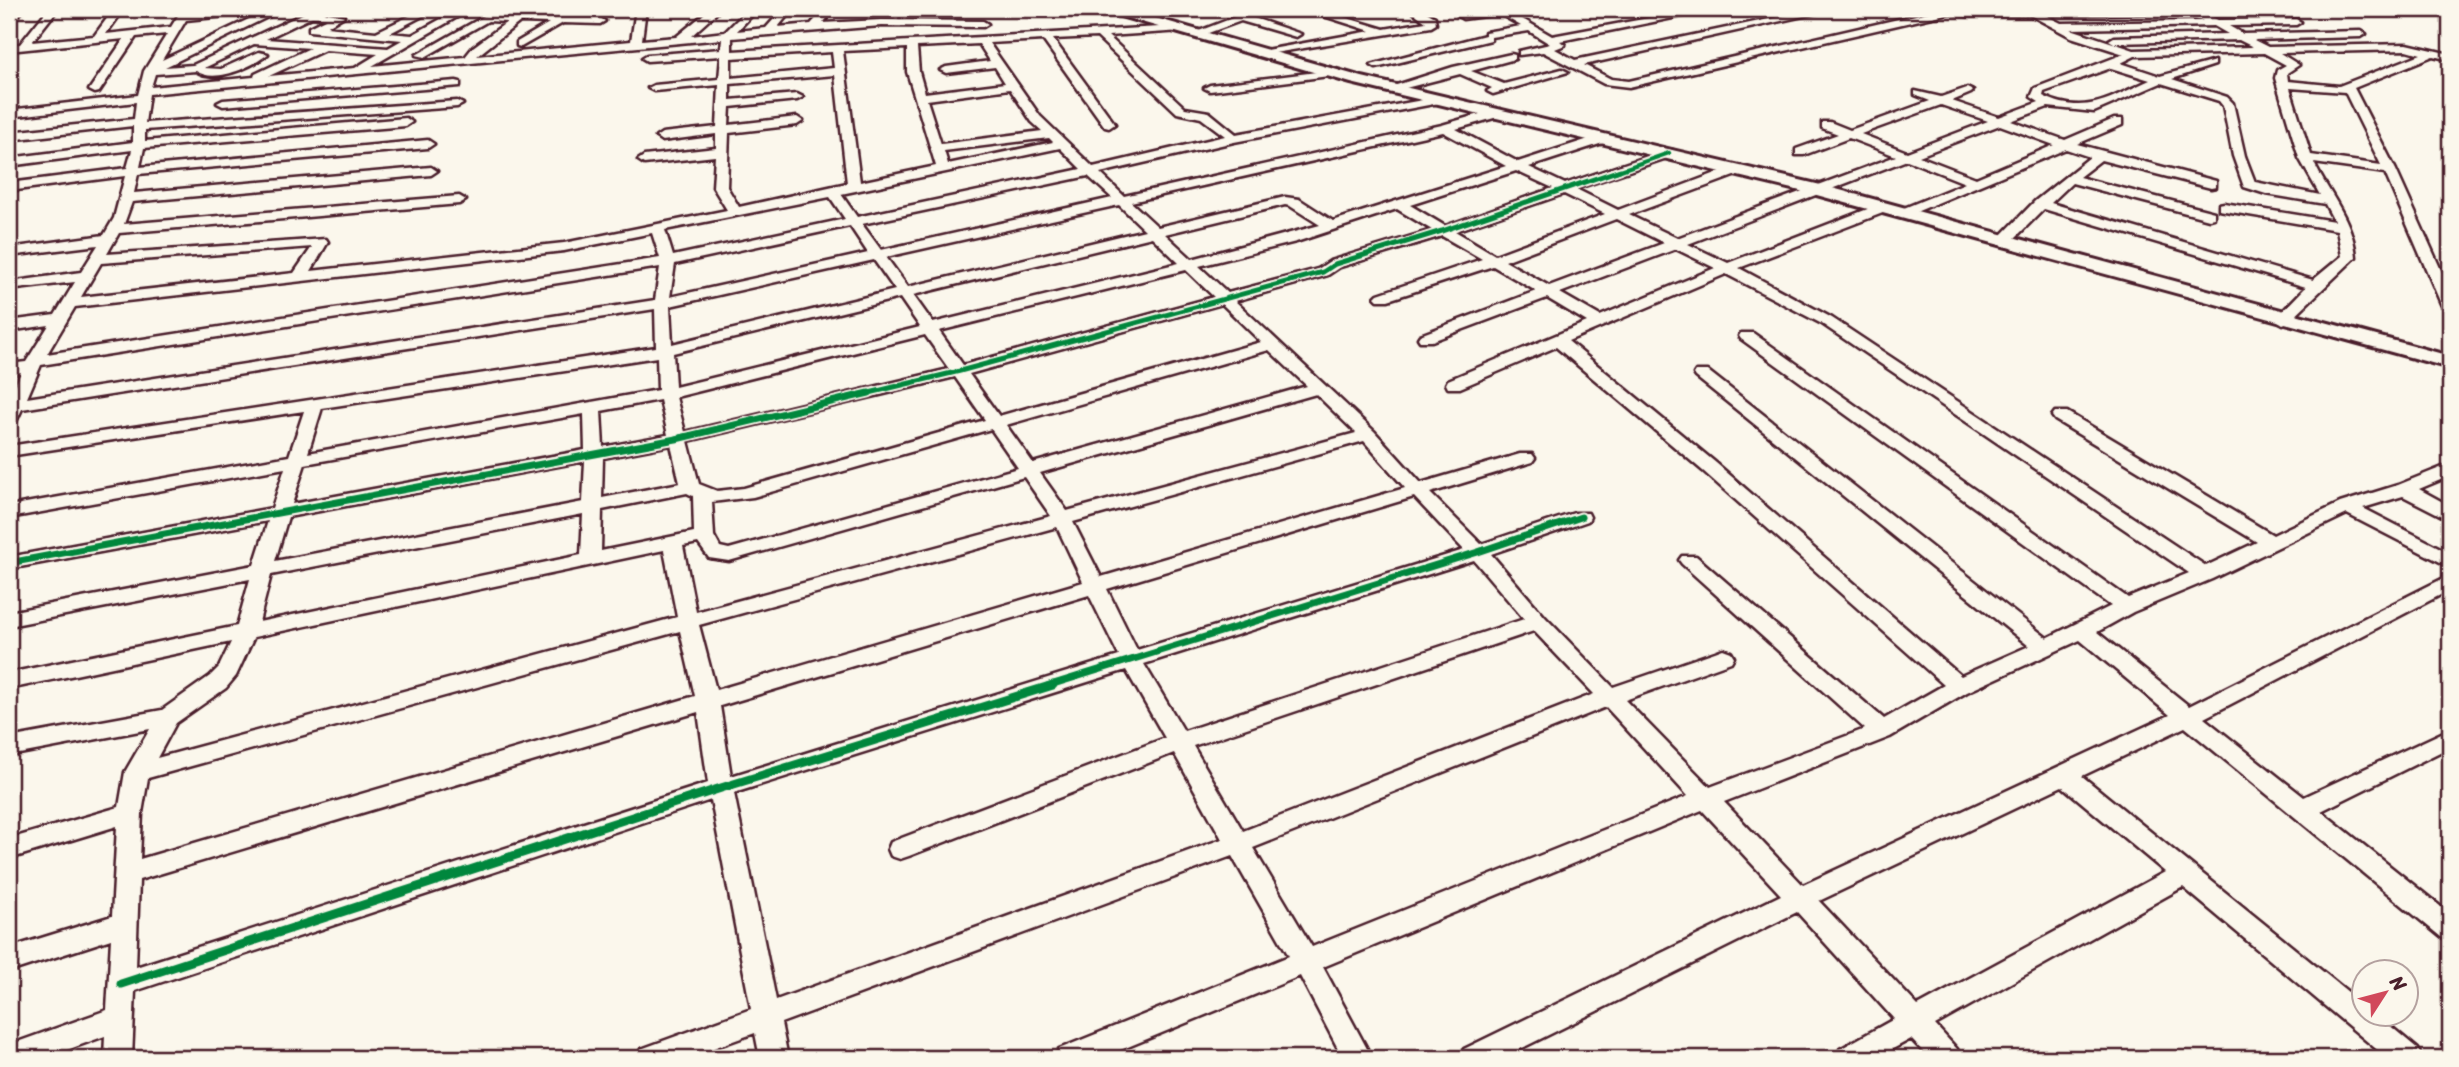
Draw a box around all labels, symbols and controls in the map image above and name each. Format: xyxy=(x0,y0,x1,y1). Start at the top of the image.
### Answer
north arrow xyxy=(2350,958,2420,1028)
text: N xyxy=(2381,967,2416,999)

